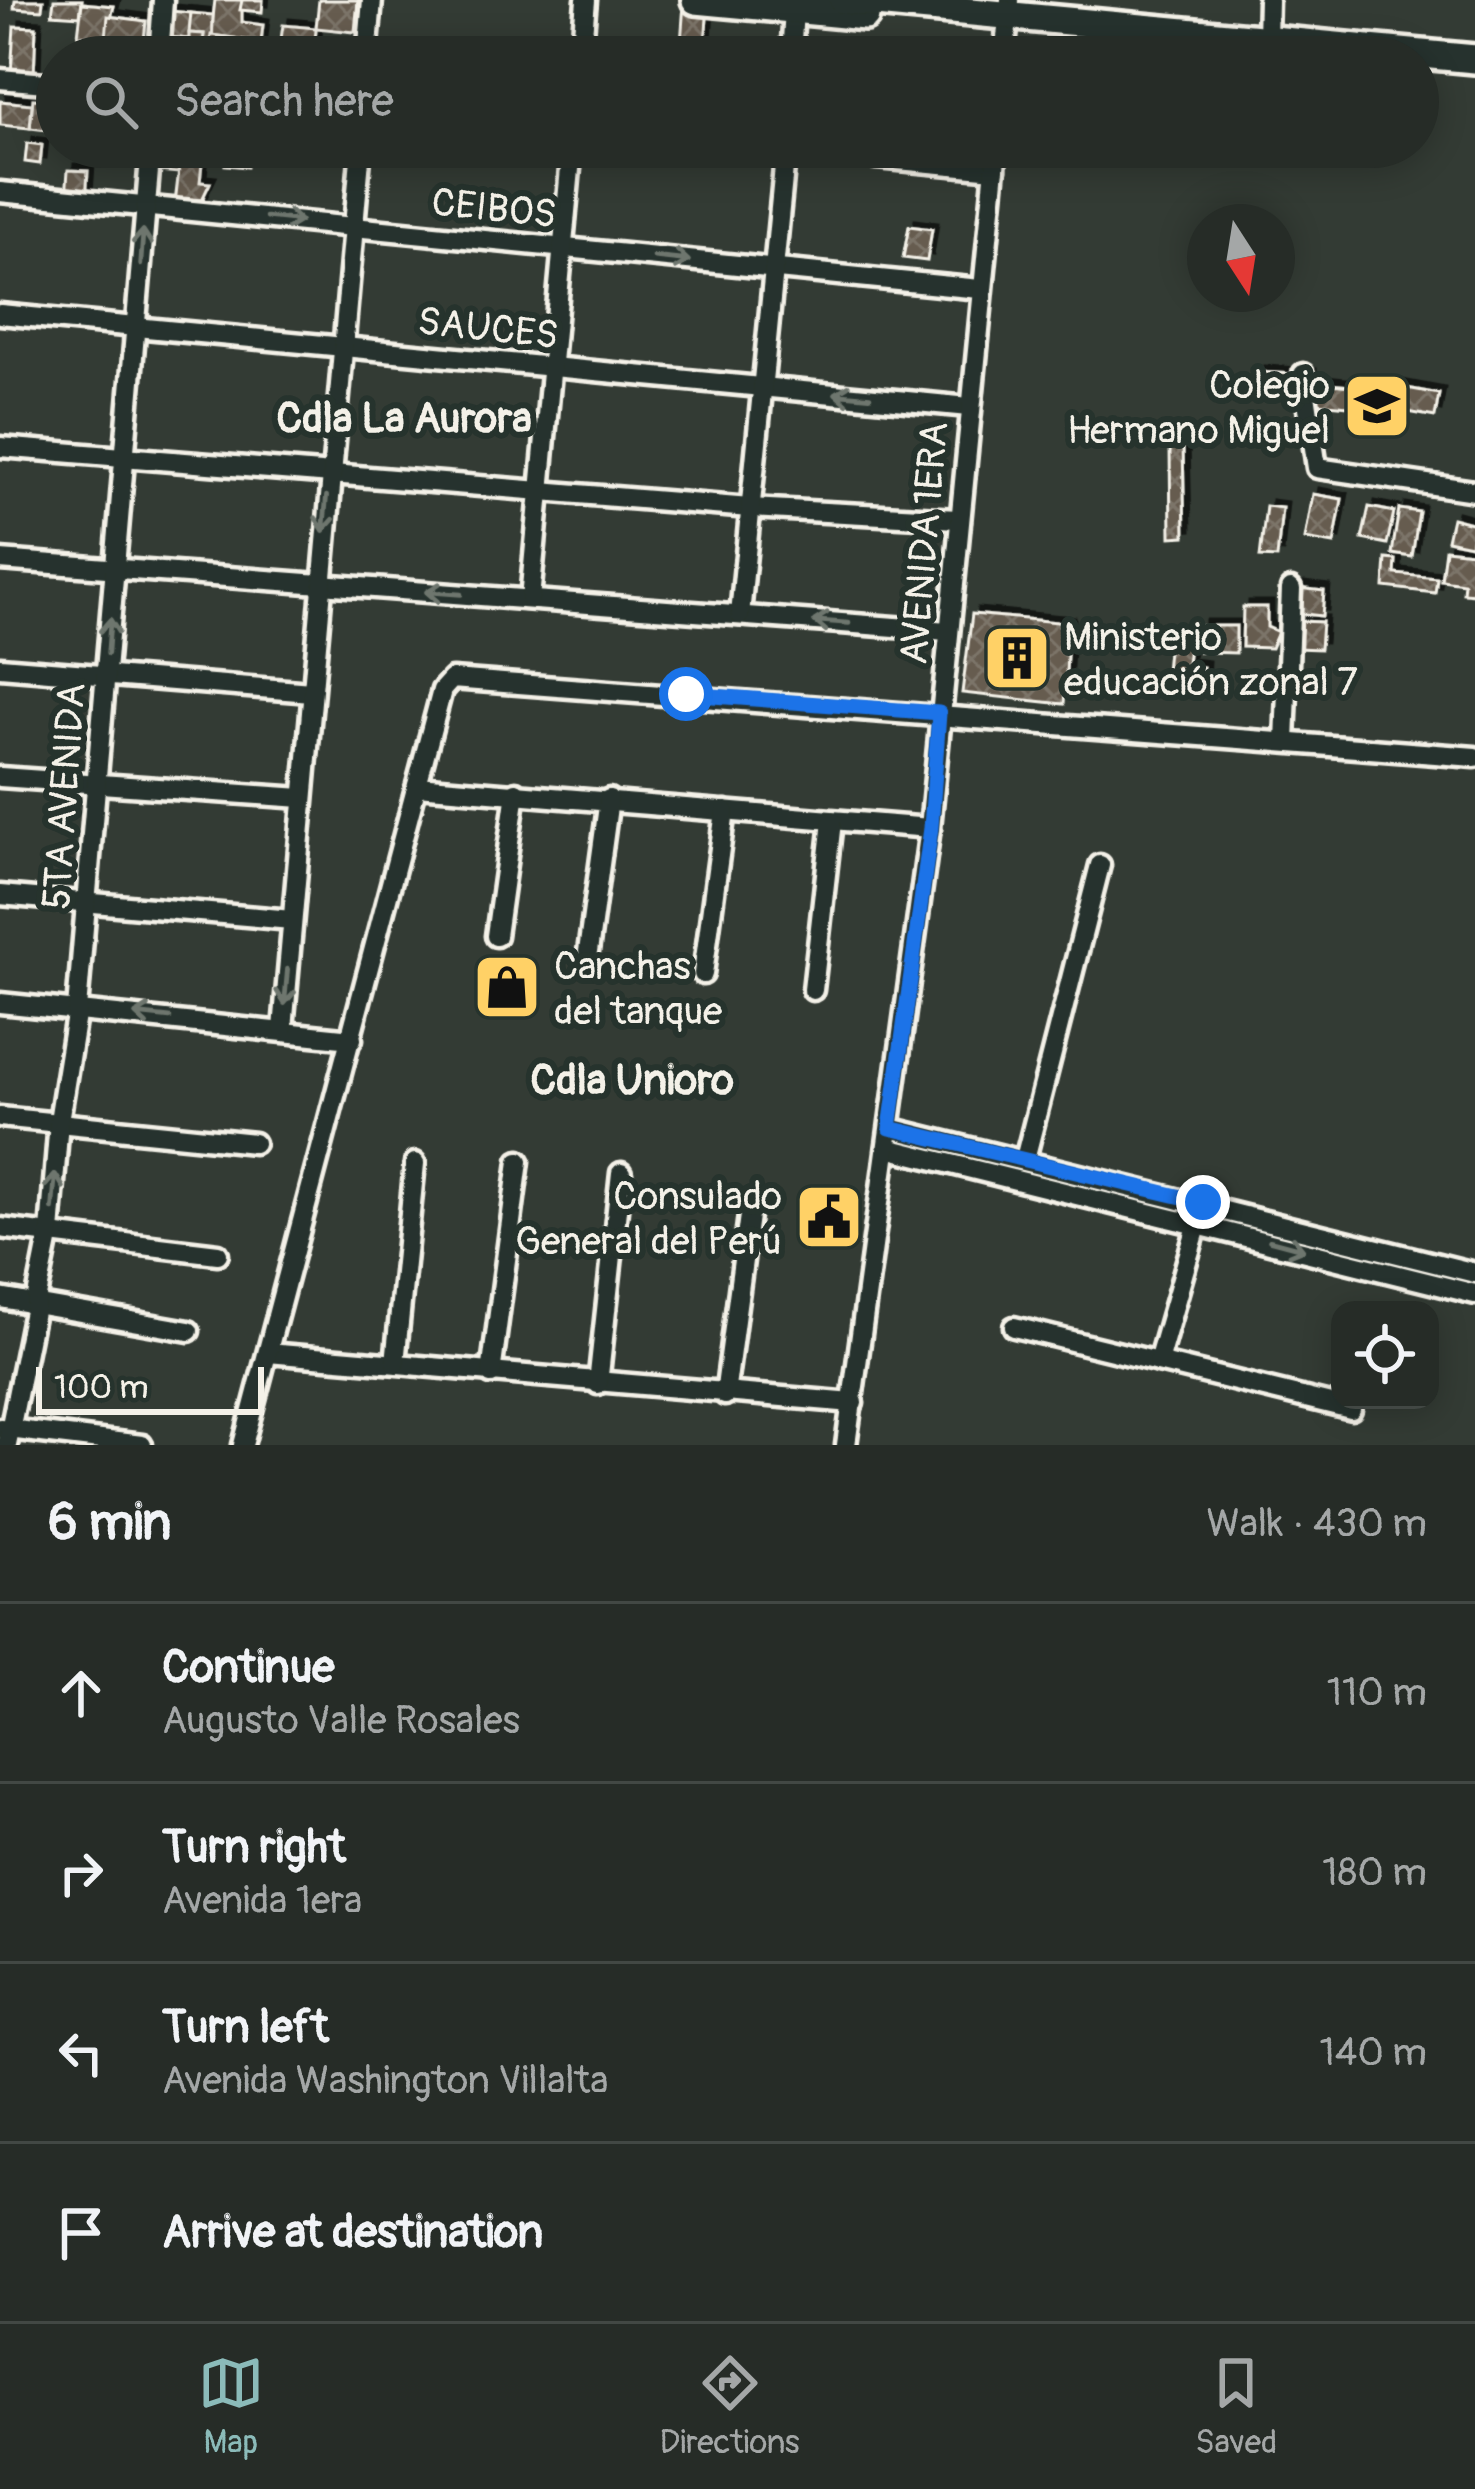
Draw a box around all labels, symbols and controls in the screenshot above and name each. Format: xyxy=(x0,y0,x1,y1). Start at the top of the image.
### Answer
search box xyxy=(36,36,1439,168)
icon: search xyxy=(78,69,144,135)
text: Search here xyxy=(174,74,394,130)
street label: CEIBOS xyxy=(429,178,559,239)
north arrow xyxy=(1187,204,1295,312)
one-way arrow xyxy=(264,208,303,231)
one-way arrow xyxy=(131,228,154,267)
one-way arrow xyxy=(652,248,691,271)
street label: SAUCES xyxy=(415,297,560,360)
place label: Colegio Hermano Miguel xyxy=(1067,361,1330,455)
school or university icon: Colegio Hermano Miguel xyxy=(1342,371,1412,441)
one-way arrow xyxy=(833,383,872,406)
district label: Cdla La Aurora xyxy=(276,393,532,445)
street label: AVENIDA 1ERA xyxy=(889,420,960,667)
one-way arrow xyxy=(314,494,337,533)
one-way arrow xyxy=(424,581,463,604)
one-way arrow xyxy=(813,610,852,633)
place label: Ministerio educación zonal 7 xyxy=(1064,613,1358,707)
one-way arrow xyxy=(97,617,120,656)
building icon: Ministerio educación zonal 7 xyxy=(982,623,1052,693)
route start xyxy=(659,667,713,721)
street label: 5TA AVENIDA xyxy=(32,681,97,911)
place label: Canchas del tanque xyxy=(554,942,722,1036)
shop icon: Canchas del tanque xyxy=(472,952,542,1022)
one-way arrow xyxy=(275,967,298,1006)
one-way arrow xyxy=(133,1004,172,1027)
district label: Cdla Unioro xyxy=(530,1055,734,1107)
one-way arrow xyxy=(42,1172,65,1211)
place label: Consulado General del Perú xyxy=(515,1172,782,1266)
route end xyxy=(1176,1175,1230,1229)
public building icon: Consulado General del Perú xyxy=(794,1182,864,1252)
one-way arrow xyxy=(1267,1235,1305,1257)
map controls xyxy=(1331,1301,1439,1409)
button: locate xyxy=(1331,1301,1439,1409)
scale bar xyxy=(36,1361,264,1414)
text: 100 m xyxy=(54,1367,148,1408)
text: 6 min xyxy=(48,1491,171,1555)
text: Walk · 430 m xyxy=(1206,1499,1427,1548)
text: Continue xyxy=(162,1640,335,1696)
icon: ahead xyxy=(48,1660,114,1726)
text: 110 m xyxy=(1327,1668,1427,1717)
text: Augusto Valle Rosales xyxy=(162,1696,520,1745)
text: Turn right xyxy=(162,1820,346,1876)
icon: right xyxy=(48,1840,114,1906)
text: 180 m xyxy=(1322,1848,1427,1897)
text: Avenida 1era xyxy=(162,1876,362,1925)
text: Turn left xyxy=(162,2000,329,2056)
icon: left xyxy=(48,2020,114,2086)
text: 140 m xyxy=(1319,2028,1427,2077)
text: Avenida Washington Villalta xyxy=(162,2056,608,2105)
icon: arrive xyxy=(48,2200,114,2266)
text: Arrive at destination xyxy=(162,2205,543,2261)
tab: Map xyxy=(198,2350,264,2463)
tab: Directions xyxy=(660,2350,800,2463)
tab: Saved xyxy=(1195,2350,1277,2463)

